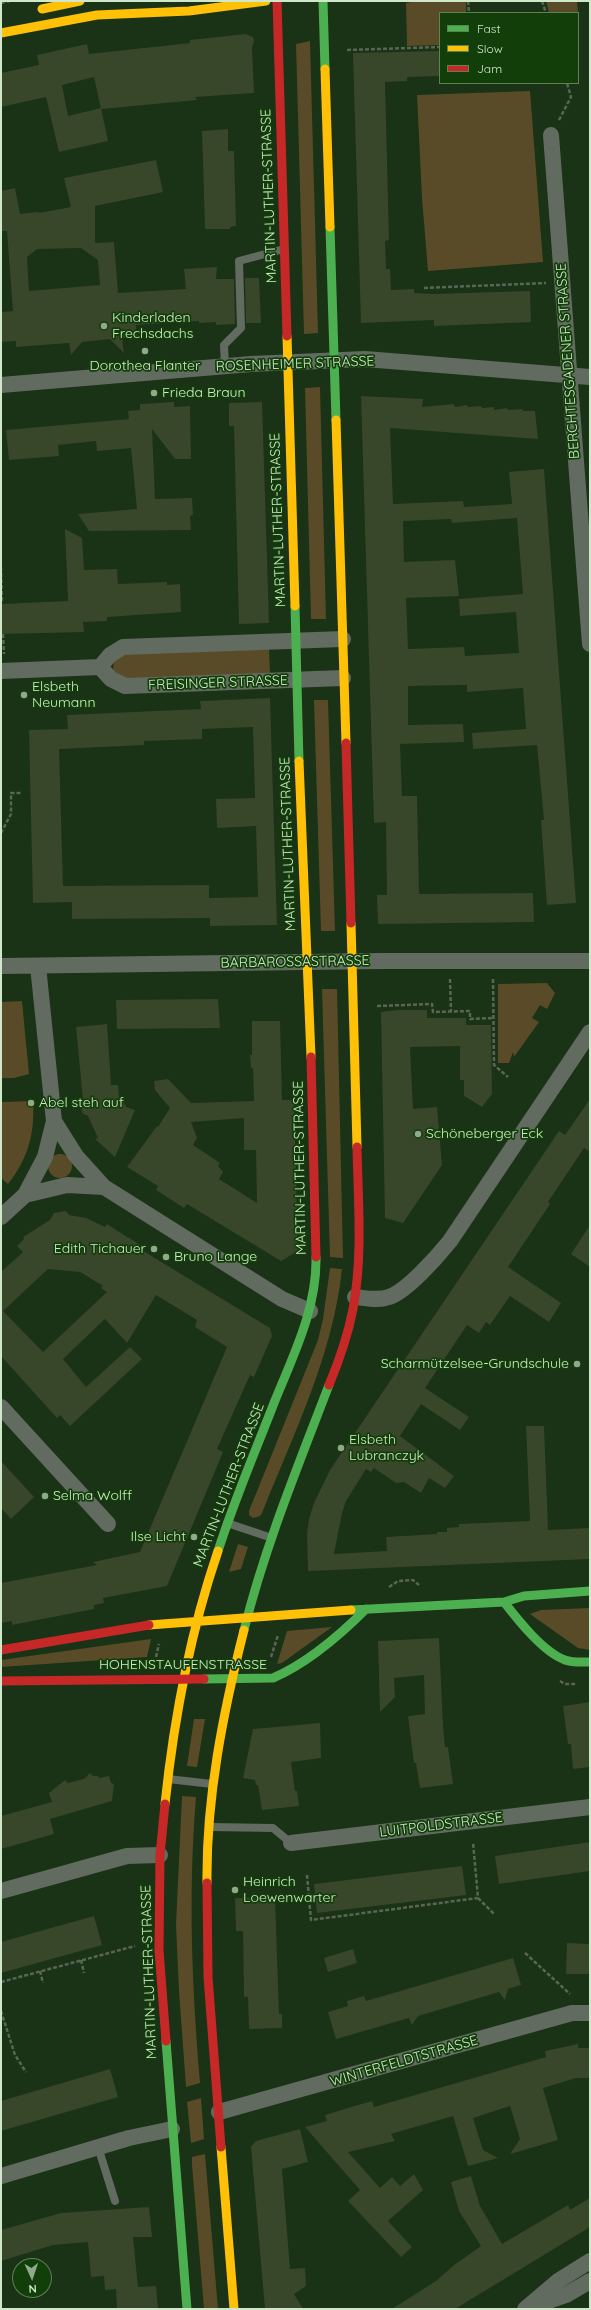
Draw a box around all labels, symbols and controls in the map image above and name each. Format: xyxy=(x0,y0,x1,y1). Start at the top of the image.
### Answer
legend xyxy=(439,12,579,84)
text: Fast xyxy=(477,21,501,36)
text: Slow xyxy=(477,41,503,56)
text: Jam xyxy=(477,61,502,76)
street label: MARTIN-LUTHER-STRASSE xyxy=(258,109,280,283)
street label: BERCHTESGADENER STRASSE xyxy=(553,262,583,460)
place label: Kinderladen Frechsdachs xyxy=(112,310,193,342)
marker: Kinderladen Frechsdachs xyxy=(99,321,109,331)
marker: Dorothea Flanter xyxy=(140,346,150,356)
street label: ROSENHEIMER STRASSE xyxy=(215,353,375,375)
place label: Dorothea Flanter xyxy=(90,358,200,374)
place label: Frieda Braun xyxy=(162,385,246,401)
marker: Frieda Braun xyxy=(149,388,159,398)
street label: MARTIN-LUTHER-STRASSE xyxy=(267,433,289,607)
street label: FREISINGER STRASSE xyxy=(148,672,288,694)
place label: Elsbeth Neumann xyxy=(32,679,96,712)
marker: Elsbeth Neumann xyxy=(19,690,29,700)
street label: MARTIN-LUTHER-STRASSE xyxy=(277,757,299,931)
street label: BARBAROSSASTRASSE xyxy=(220,952,370,972)
street label: MARTIN-LUTHER-STRASSE xyxy=(290,1081,310,1255)
place label: Abel steh auf xyxy=(39,1095,124,1111)
marker: Abel steh auf xyxy=(26,1098,36,1108)
place label: Schöneberger Eck xyxy=(426,1126,543,1142)
marker: Schöneberger Eck xyxy=(413,1129,423,1139)
place label: Edith Tichauer xyxy=(54,1241,146,1257)
marker: Edith Tichauer xyxy=(149,1244,159,1254)
place label: Bruno Lange xyxy=(174,1249,257,1265)
marker: Bruno Lange xyxy=(161,1252,171,1262)
place label: Scharmützelsee-Grundschule xyxy=(381,1356,569,1372)
marker: Scharmützelsee-Grundschule xyxy=(572,1359,582,1369)
street label: MARTIN-LUTHER-STRASSE xyxy=(190,1401,268,1569)
place label: Elsbeth Lubranczyk xyxy=(349,1432,424,1464)
marker: Elsbeth Lubranczyk xyxy=(336,1443,346,1453)
place label: Selma Wolff xyxy=(53,1488,132,1504)
marker: Selma Wolff xyxy=(40,1491,50,1501)
place label: Ilse Licht xyxy=(131,1529,186,1545)
marker: Ilse Licht xyxy=(189,1532,199,1542)
street label: HOHENSTAUFENSTRASSE xyxy=(99,1657,267,1673)
street label: LUITPOLDSTRASSE xyxy=(378,1809,504,1841)
place label: Heinrich Loewenwarter xyxy=(243,1874,336,1906)
street label: MARTIN-LUTHER-STRASSE xyxy=(138,1885,160,2059)
marker: Heinrich Loewenwarter xyxy=(230,1885,240,1895)
street label: WINTERFELDTSTRASSE xyxy=(328,2032,480,2090)
north arrow xyxy=(12,2258,52,2298)
text: N xyxy=(28,2282,37,2296)

